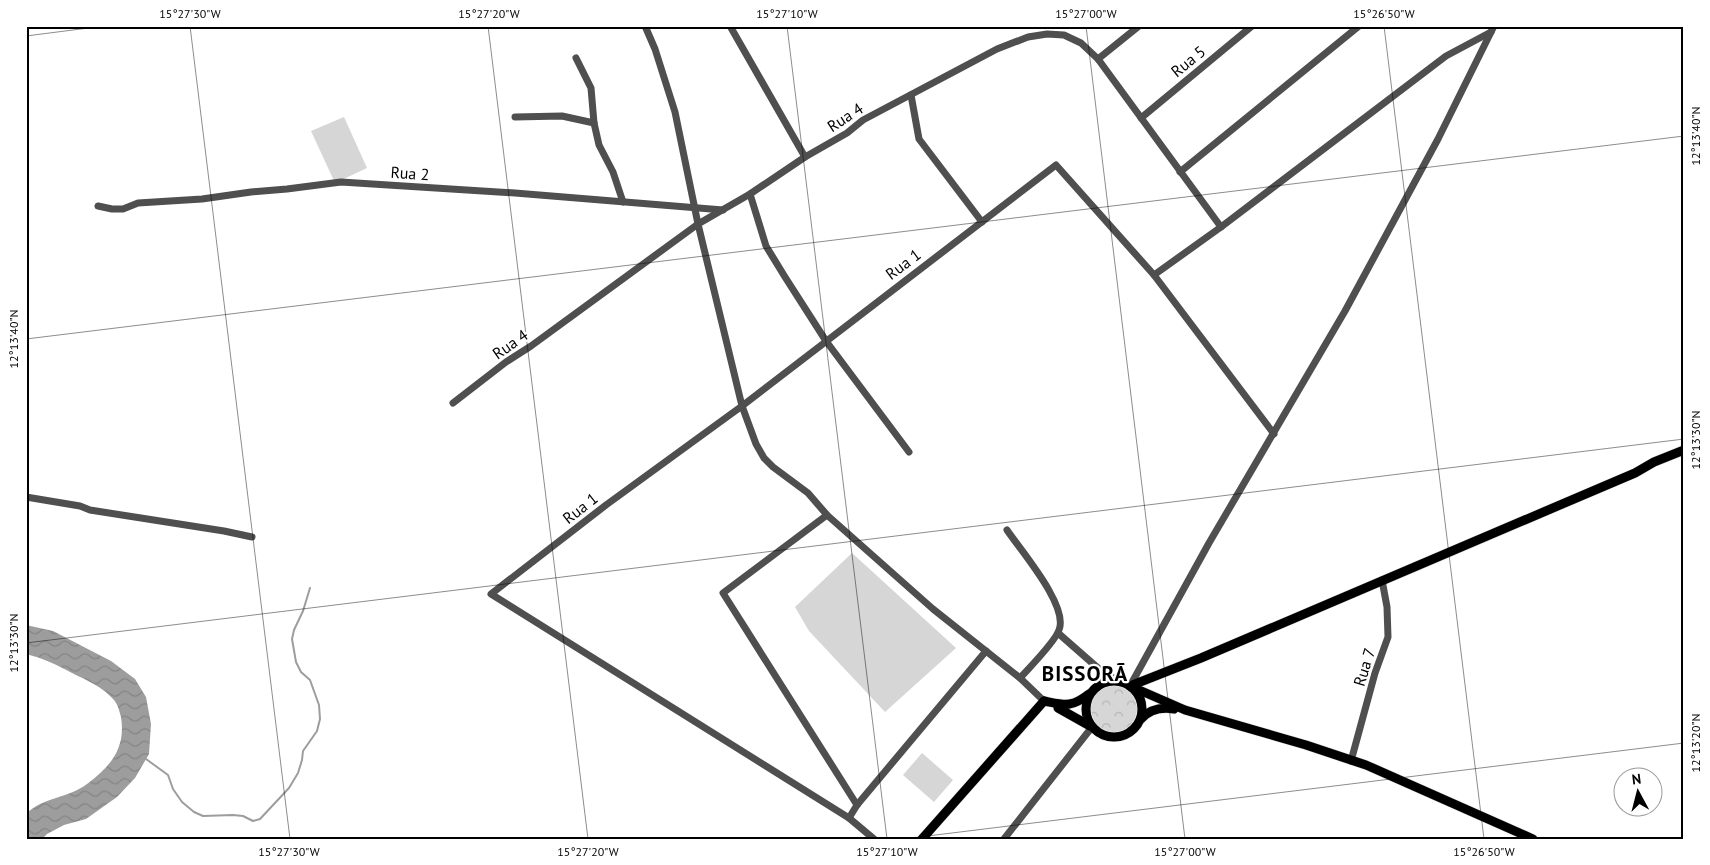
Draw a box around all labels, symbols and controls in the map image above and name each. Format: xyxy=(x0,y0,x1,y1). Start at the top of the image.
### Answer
text: 15°27'30"W xyxy=(159,6,221,21)
text: 15°27'20"W xyxy=(458,6,520,21)
text: 15°27'10"W xyxy=(756,6,818,21)
text: 15°27'00"W xyxy=(1055,6,1117,21)
text: 15°26'50"W xyxy=(1353,6,1415,21)
street label: Rua 5 xyxy=(1167,41,1209,81)
street label: Rua 4 xyxy=(823,98,867,136)
text: 12°13'40"N xyxy=(1688,106,1703,166)
street label: Rua 2 xyxy=(390,162,430,184)
street label: Rua 1 xyxy=(881,244,925,284)
text: 12°13'40"N xyxy=(6,309,21,369)
street label: Rua 4 xyxy=(488,324,532,363)
text: 12°13'30"N xyxy=(1688,410,1703,470)
street label: Rua 1 xyxy=(559,488,601,528)
text: 12°13'30"N xyxy=(6,613,21,673)
street label: Rua 7 xyxy=(1349,645,1379,689)
district label: BISSORÃ xyxy=(1042,660,1128,687)
text: 12°13'20"N xyxy=(1688,713,1703,773)
north arrow xyxy=(1612,768,1662,818)
text: N xyxy=(1631,770,1642,789)
text: 15°27'30"W xyxy=(258,844,320,859)
text: 15°27'20"W xyxy=(557,844,619,859)
text: 15°27'10"W xyxy=(856,844,918,859)
text: 15°27'00"W xyxy=(1154,844,1216,859)
text: 15°26'50"W xyxy=(1453,844,1515,859)

